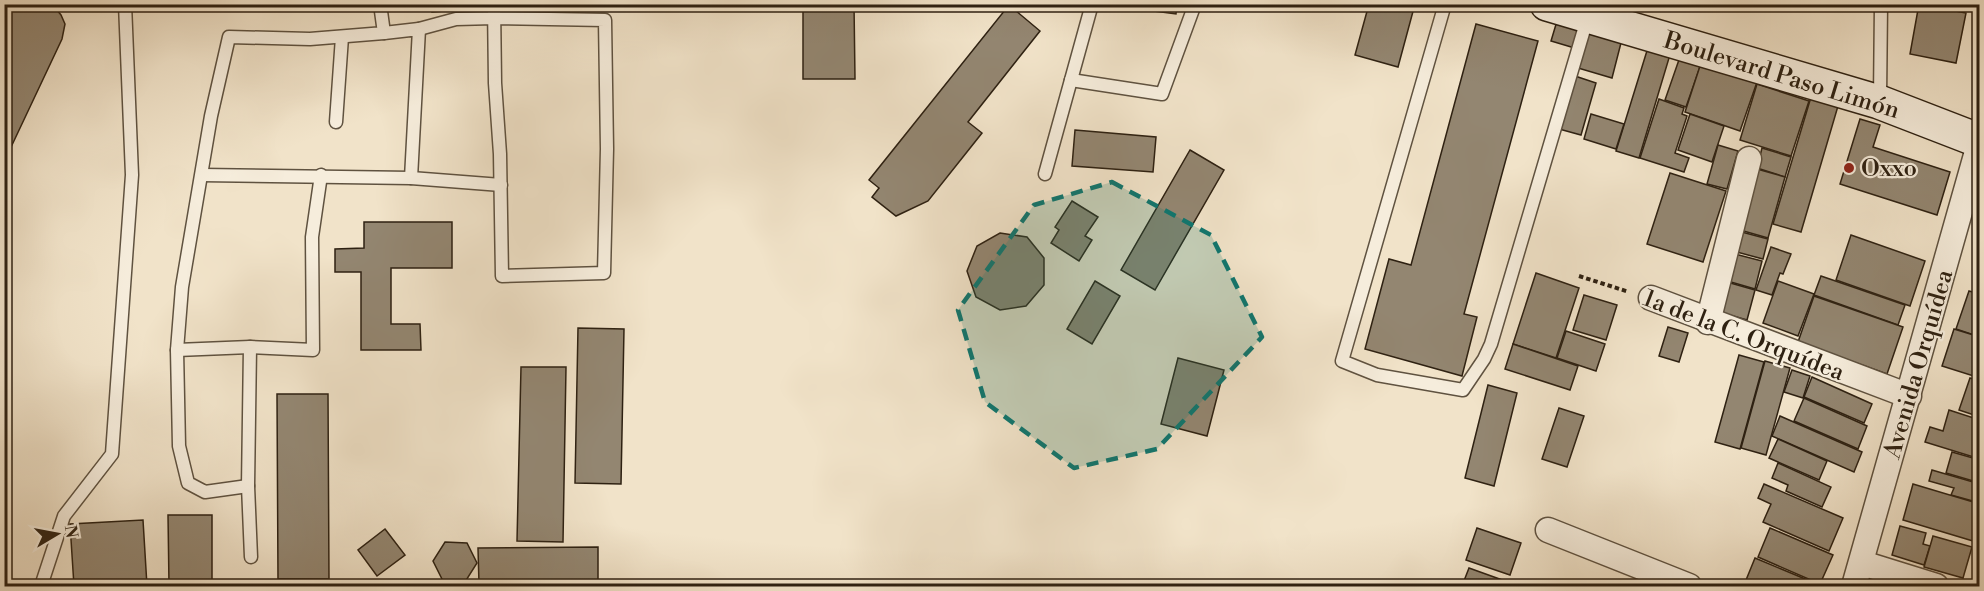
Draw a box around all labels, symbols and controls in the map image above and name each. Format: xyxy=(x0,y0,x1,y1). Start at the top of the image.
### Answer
street label: Boulevard Paso Limón xyxy=(1659,26,1903,126)
place label: Oxxo xyxy=(1861,154,1917,184)
marker: Oxxo xyxy=(1842,161,1856,175)
street label: Avenida Orquídea xyxy=(1877,265,1961,463)
street label: 1a de la C. Orquídea xyxy=(1639,284,1849,388)
north arrow xyxy=(27,504,87,564)
text: N xyxy=(60,524,82,540)

